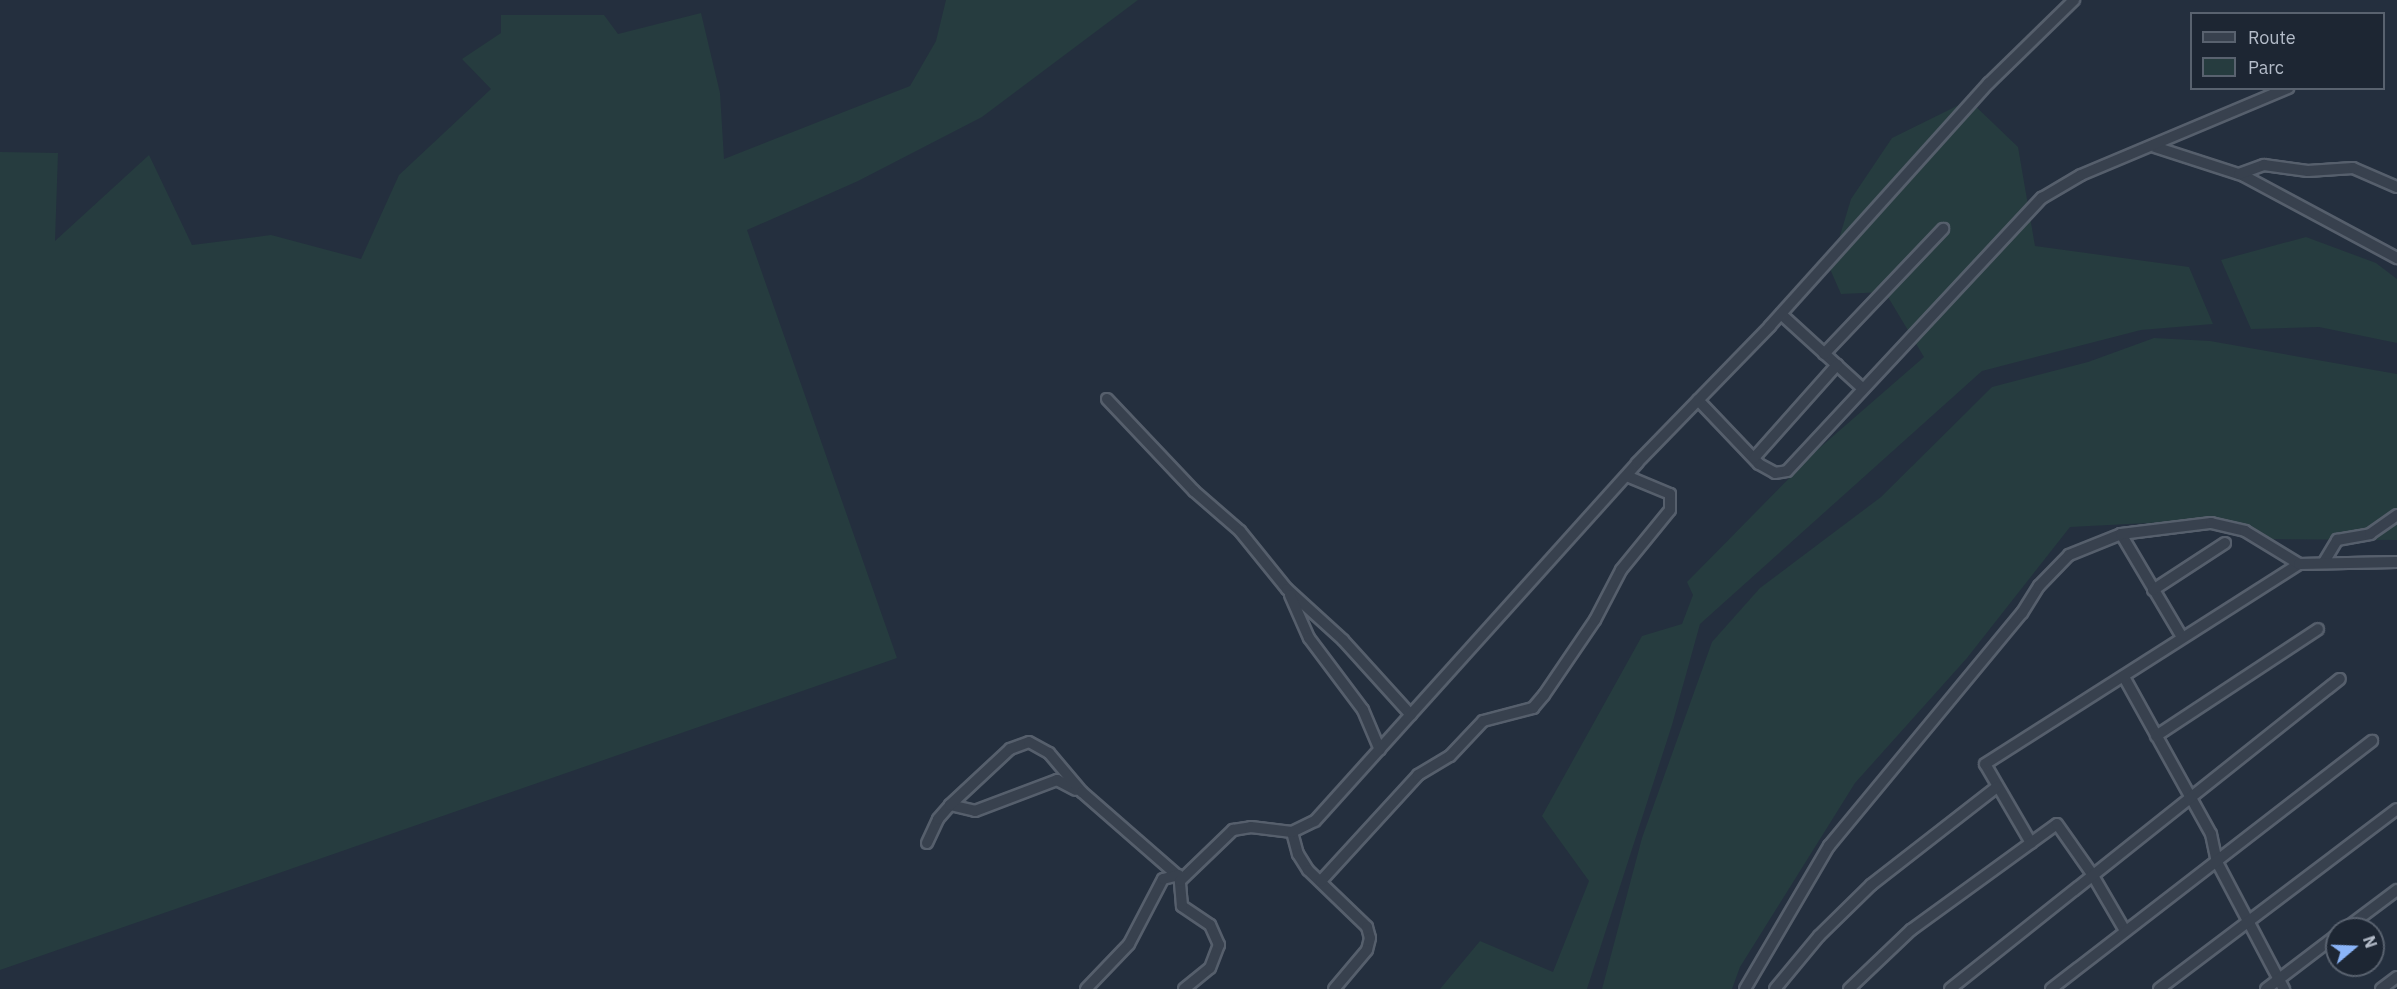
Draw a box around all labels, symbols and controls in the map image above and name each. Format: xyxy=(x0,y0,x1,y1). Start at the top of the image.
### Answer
legend xyxy=(2190,12,2385,90)
text: Route xyxy=(2248,26,2296,49)
text: Parc xyxy=(2248,56,2284,79)
north arrow xyxy=(2325,917,2385,977)
text: N xyxy=(2359,933,2381,951)

